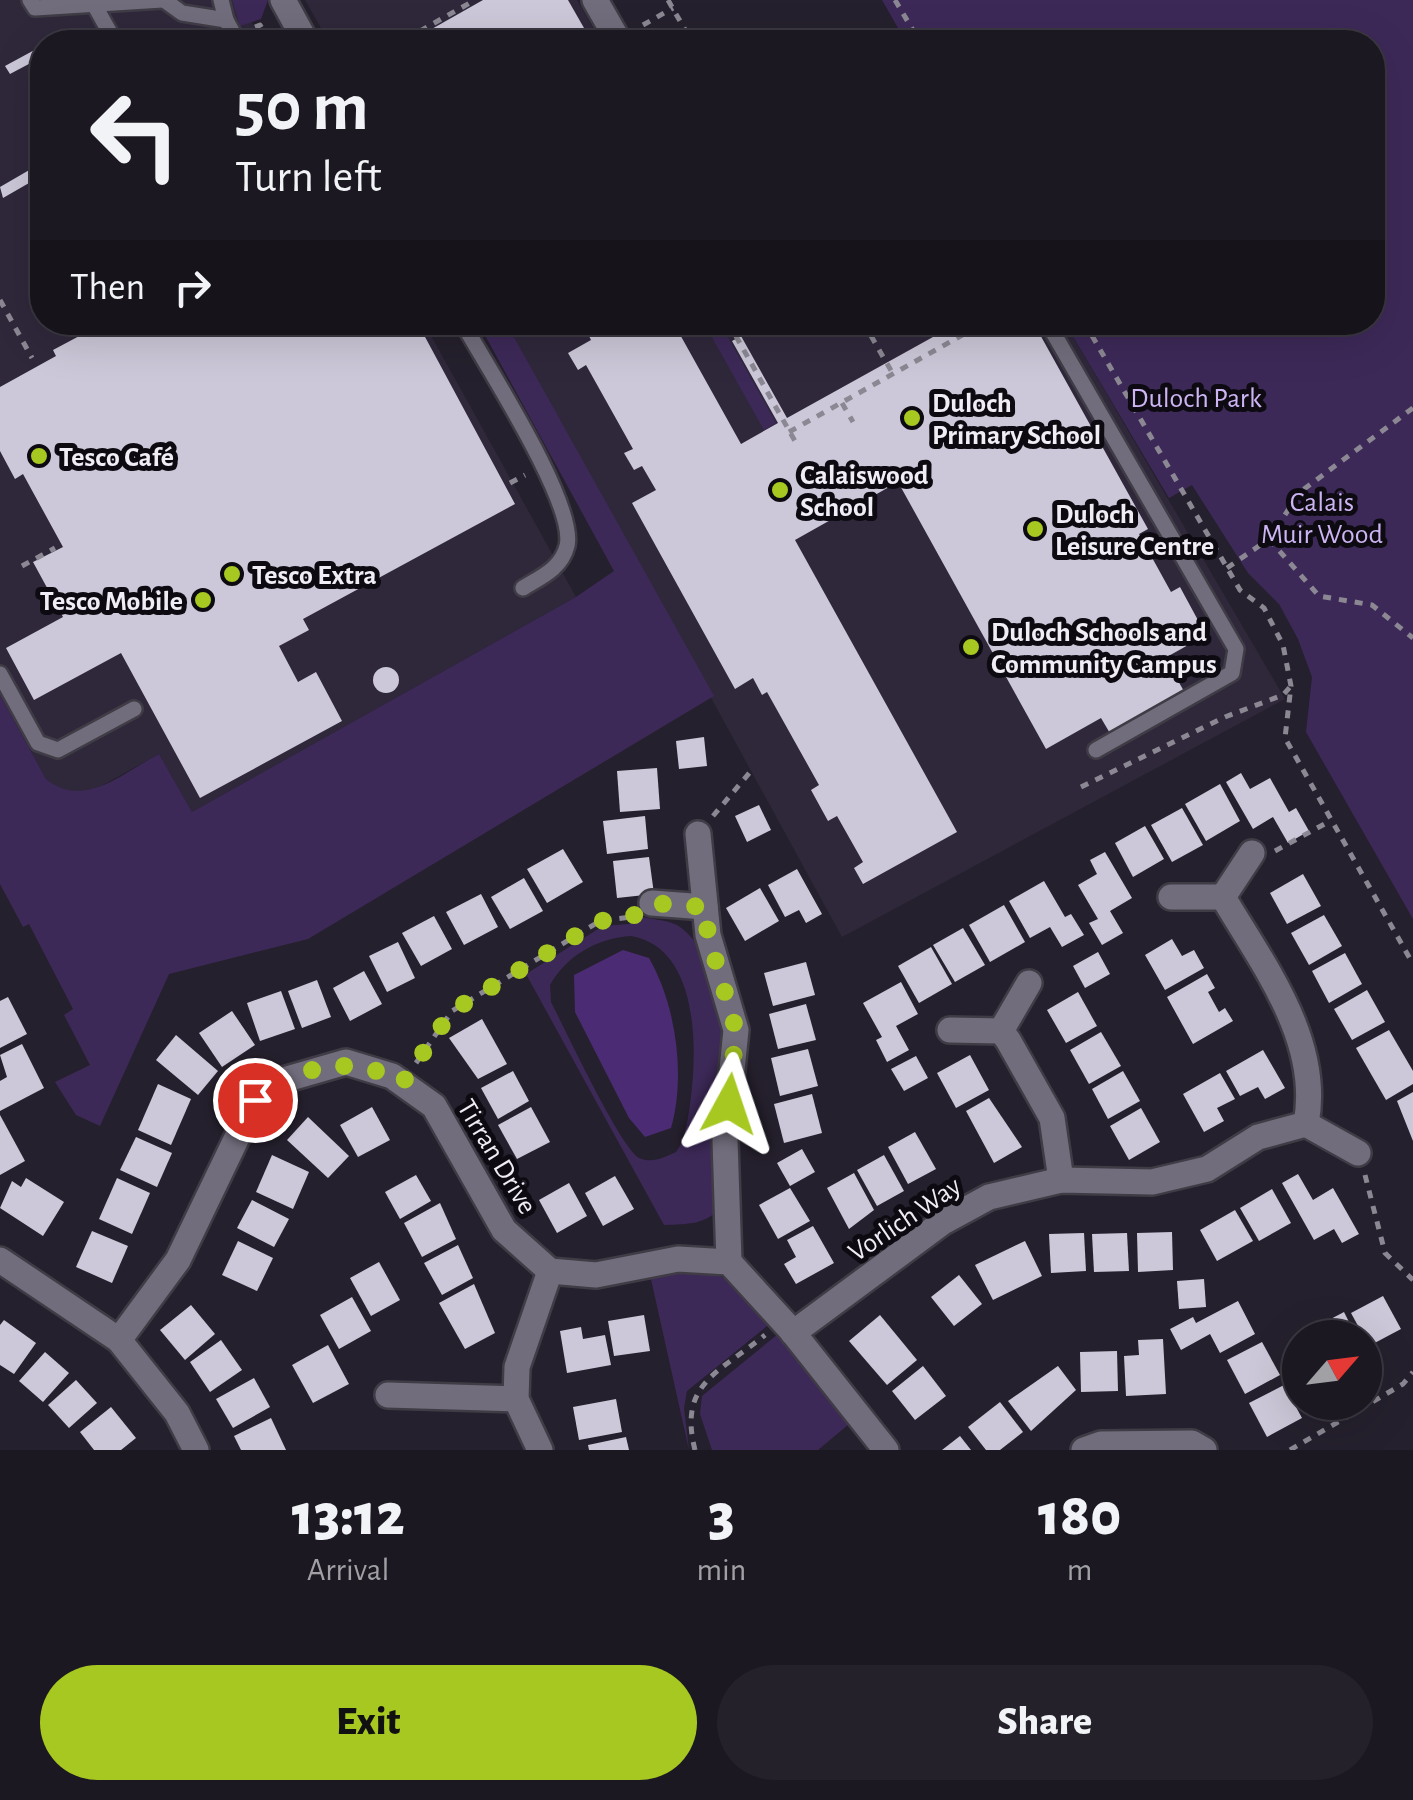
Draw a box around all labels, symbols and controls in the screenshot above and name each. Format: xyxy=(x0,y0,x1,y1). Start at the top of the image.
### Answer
icon: left xyxy=(70,70,200,200)
text: 50 m xyxy=(235,73,369,143)
text: Turn left xyxy=(235,155,382,200)
icon: right xyxy=(165,260,220,315)
text: Then xyxy=(70,269,145,307)
park label: Duloch Park xyxy=(1130,385,1262,413)
place label: Duloch Primary School xyxy=(932,390,1101,450)
marker: Duloch Primary School xyxy=(901,407,923,429)
place label: Tesco Café xyxy=(59,444,174,472)
marker: Tesco Café xyxy=(28,445,50,467)
place label: Calaiswood School xyxy=(800,462,929,522)
marker: Calaiswood School xyxy=(769,479,791,501)
park label: Calais Muir Wood xyxy=(1261,489,1383,549)
place label: Duloch Leisure Centre xyxy=(1055,501,1214,561)
marker: Duloch Leisure Centre xyxy=(1024,518,1046,540)
place label: Tesco Extra xyxy=(252,562,377,590)
marker: Tesco Extra xyxy=(221,563,243,585)
place label: Tesco Mobile xyxy=(40,588,183,616)
marker: Tesco Mobile xyxy=(192,589,214,611)
place label: Duloch Schools and Community Campus xyxy=(991,619,1217,679)
marker: Duloch Schools and Community Campus xyxy=(960,636,982,658)
position arrow xyxy=(677,1052,781,1156)
pin xyxy=(213,1058,298,1143)
icon: arrive xyxy=(228,1073,283,1128)
street label: Tirran Drive xyxy=(451,1095,541,1219)
street label: Vorlich Way xyxy=(844,1172,966,1267)
north arrow xyxy=(1282,1320,1382,1420)
map controls xyxy=(1282,1320,1382,1420)
text: 13:12 xyxy=(292,1486,405,1546)
text: 3 xyxy=(708,1486,735,1546)
text: 180 xyxy=(1038,1486,1121,1546)
text: Arrival xyxy=(307,1554,389,1586)
text: min xyxy=(696,1554,746,1586)
text: m xyxy=(1067,1554,1092,1586)
button: Exit xyxy=(40,1665,697,1780)
button: Share xyxy=(717,1665,1373,1780)

